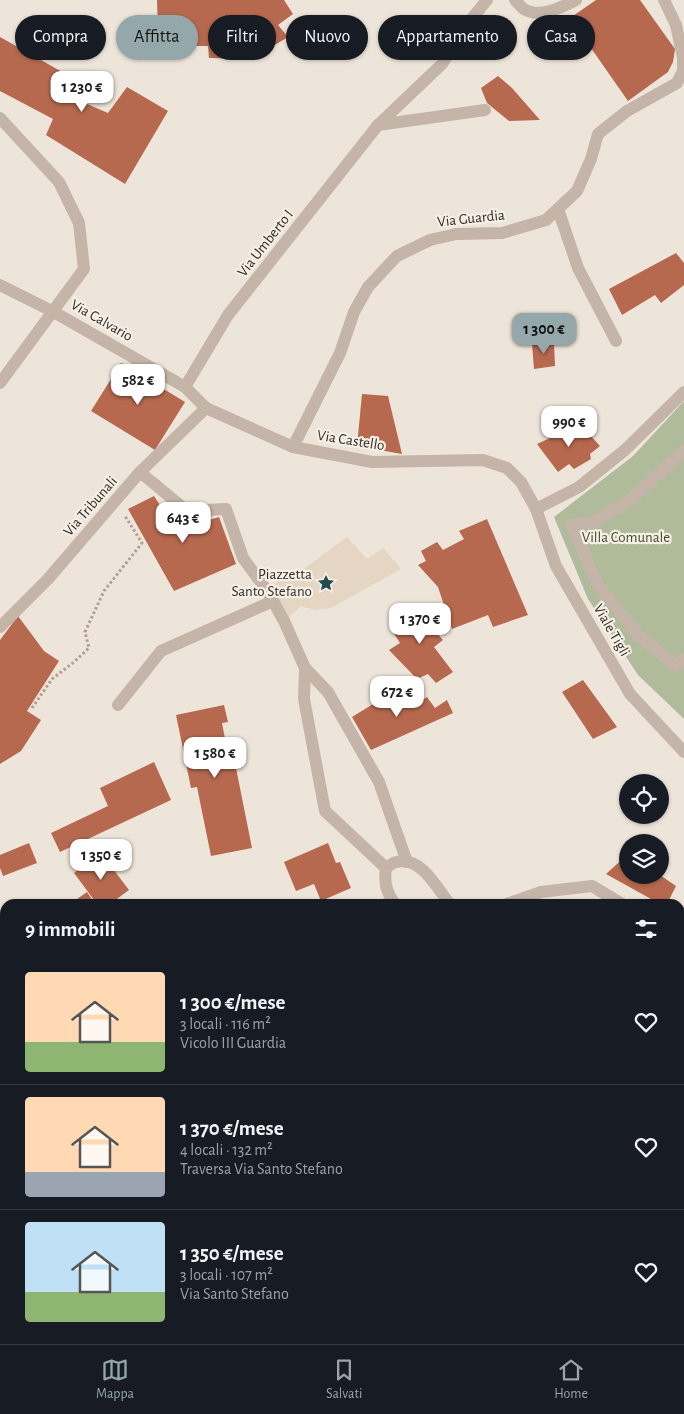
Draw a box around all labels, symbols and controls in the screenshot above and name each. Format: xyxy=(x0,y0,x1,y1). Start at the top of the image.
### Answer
chip: Compra xyxy=(15,15,106,60)
chip: Affitta xyxy=(116,15,198,60)
chip: Filtri xyxy=(208,15,276,60)
chip: Nuovo xyxy=(286,15,368,60)
chip: Appartamento xyxy=(378,15,517,60)
chip: Casa xyxy=(527,15,595,60)
pin: 1 230 € xyxy=(36,70,128,113)
text: 1 230 € xyxy=(62,79,102,95)
street label: Via Umberto I xyxy=(235,207,296,280)
street label: Via Guardia xyxy=(437,207,506,229)
street label: Via Calvario xyxy=(68,297,135,344)
pin: 1 300 € xyxy=(498,312,590,355)
text: 1 300 € xyxy=(523,321,565,337)
pin: 582 € xyxy=(103,364,173,406)
text: 582 € xyxy=(122,372,154,388)
pin: 990 € xyxy=(534,406,604,448)
text: 990 € xyxy=(552,414,586,430)
street label: Via Castello xyxy=(316,428,386,453)
street label: Via Tribunali xyxy=(61,474,120,539)
pin: 643 € xyxy=(148,502,218,544)
text: 643 € xyxy=(167,510,199,526)
park label: Villa Comunale xyxy=(582,530,670,545)
place label: Piazzetta Santo Stefano xyxy=(231,567,312,599)
place icon: Piazzetta Santo Stefano xyxy=(316,573,336,593)
street label: Viale Tigli xyxy=(591,601,632,659)
pin: 1 370 € xyxy=(374,602,466,645)
text: 1 370 € xyxy=(400,611,440,627)
pin: 672 € xyxy=(362,676,432,718)
text: 672 € xyxy=(381,684,413,700)
pin: 1 580 € xyxy=(169,736,261,779)
text: 1 580 € xyxy=(194,745,236,761)
map controls xyxy=(619,774,669,884)
button: locate xyxy=(619,774,669,824)
button: layers xyxy=(619,834,669,884)
pin: 1 350 € xyxy=(55,838,147,881)
text: 1 350 € xyxy=(81,847,121,863)
icon: filters xyxy=(632,915,660,943)
text: 9 immobili xyxy=(25,919,115,940)
icon: home xyxy=(65,992,125,1052)
text: 1 300 €/mese xyxy=(180,992,285,1013)
icon: heart xyxy=(632,1008,660,1036)
text: 3 locali · 116 m² xyxy=(180,1016,271,1032)
text: Vicolo III Guardia xyxy=(180,1035,286,1051)
icon: home xyxy=(65,1117,125,1177)
text: 1 370 €/mese xyxy=(180,1118,284,1139)
icon: heart xyxy=(632,1133,660,1161)
text: 4 locali · 132 m² xyxy=(180,1142,273,1158)
text: Traversa Via Santo Stefano xyxy=(180,1161,343,1177)
icon: home xyxy=(65,1242,125,1302)
text: 1 350 €/mese xyxy=(180,1243,284,1264)
icon: heart xyxy=(632,1258,660,1286)
text: 3 locali · 107 m² xyxy=(180,1267,273,1283)
text: Via Santo Stefano xyxy=(180,1286,289,1302)
tab: Mappa xyxy=(96,1356,134,1403)
tab: Salvati xyxy=(326,1356,362,1403)
tab: Home xyxy=(554,1356,588,1403)

